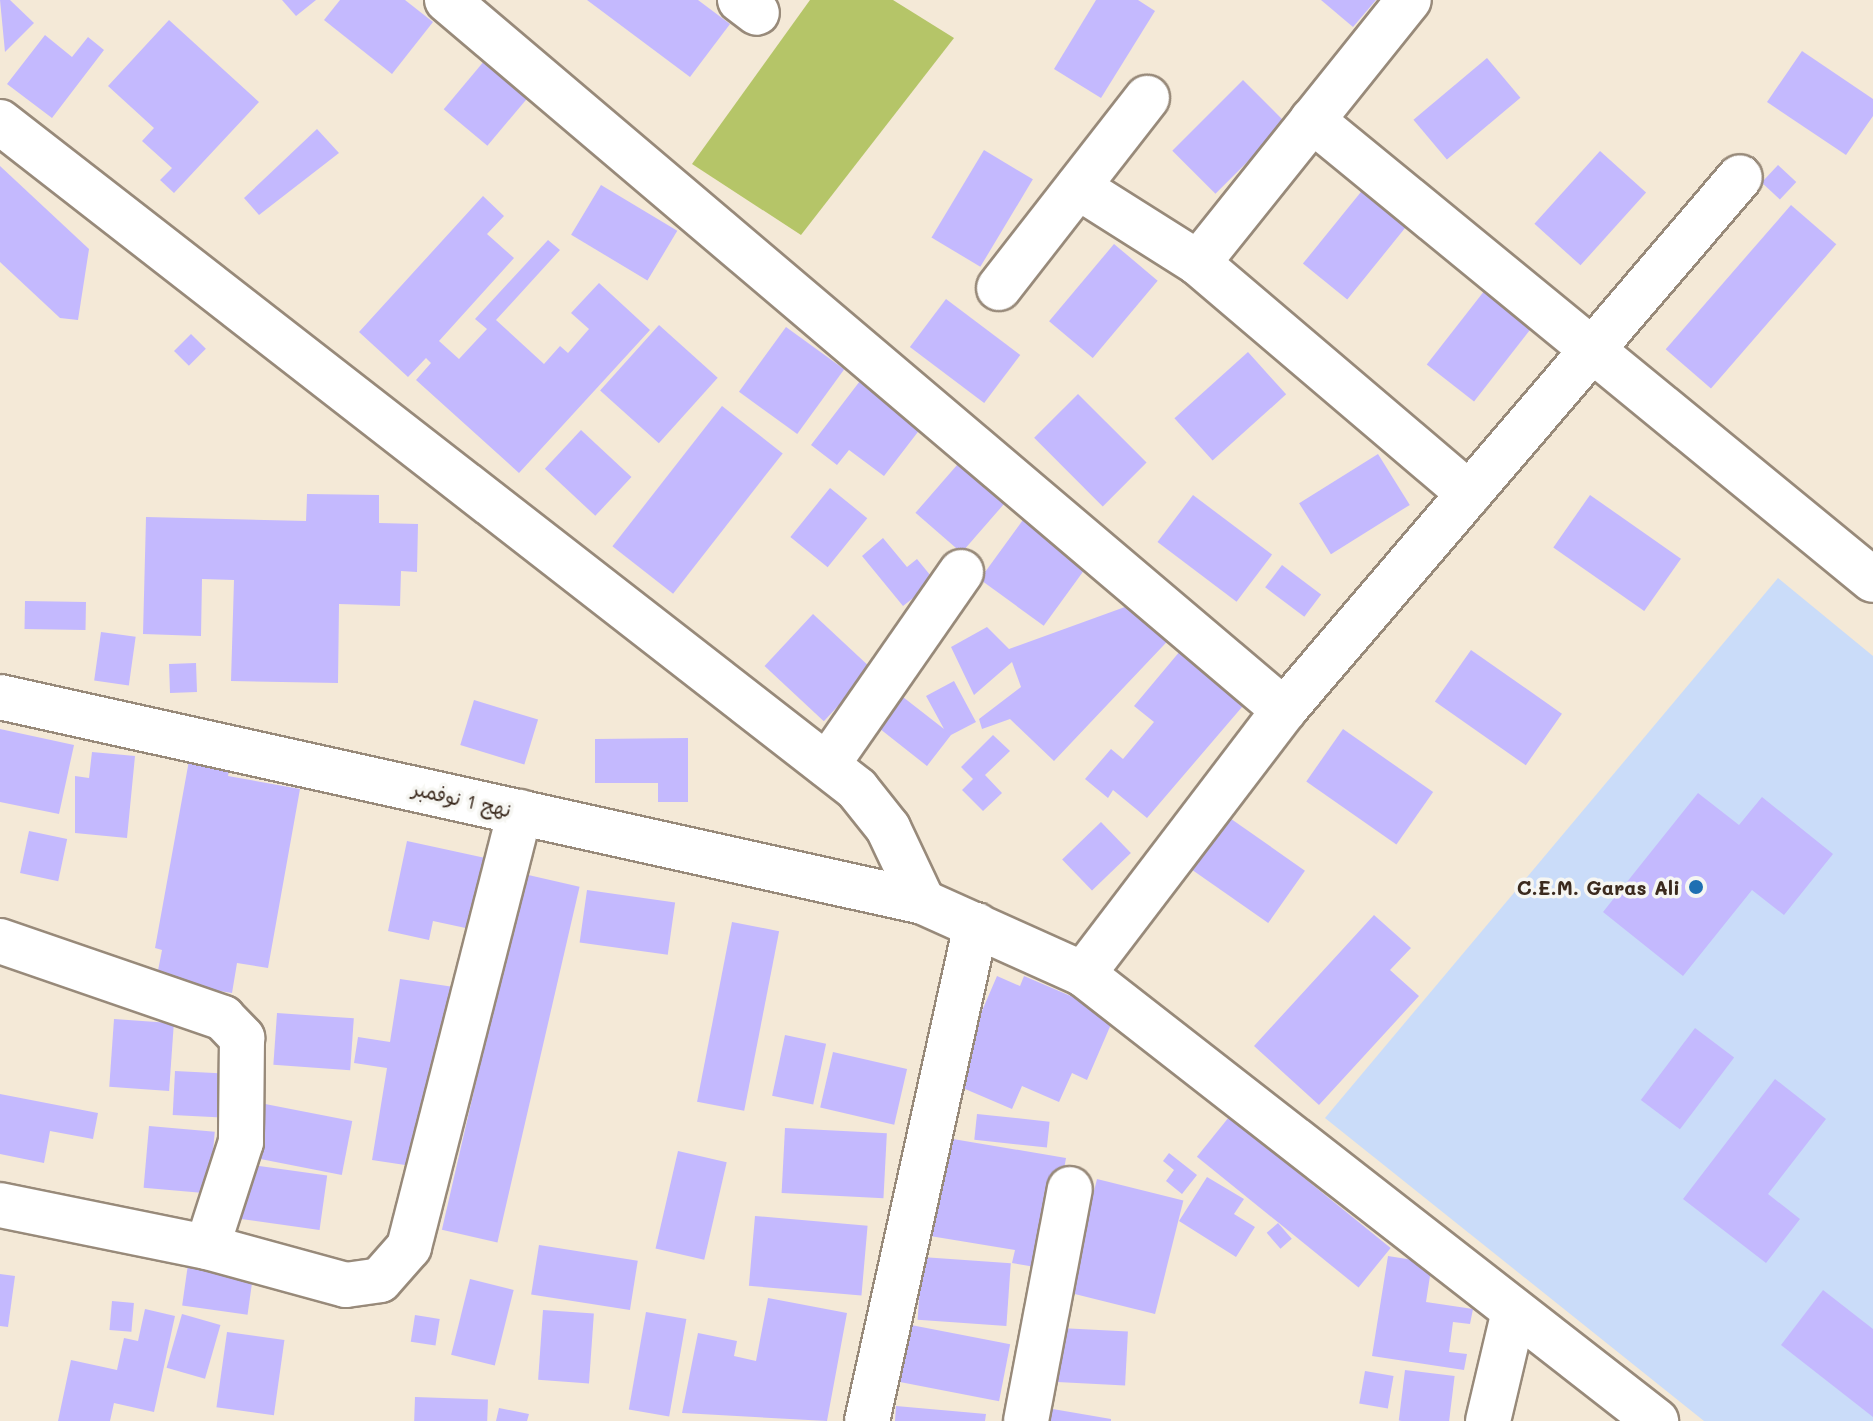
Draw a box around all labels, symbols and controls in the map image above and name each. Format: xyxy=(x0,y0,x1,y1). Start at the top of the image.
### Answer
street label: نهج 1 نوفمبر xyxy=(410,776,514,822)
place label: C.E.M. Garas Ali xyxy=(1517,875,1680,899)
marker: C.E.M. Garas Ali xyxy=(1687,878,1705,896)

